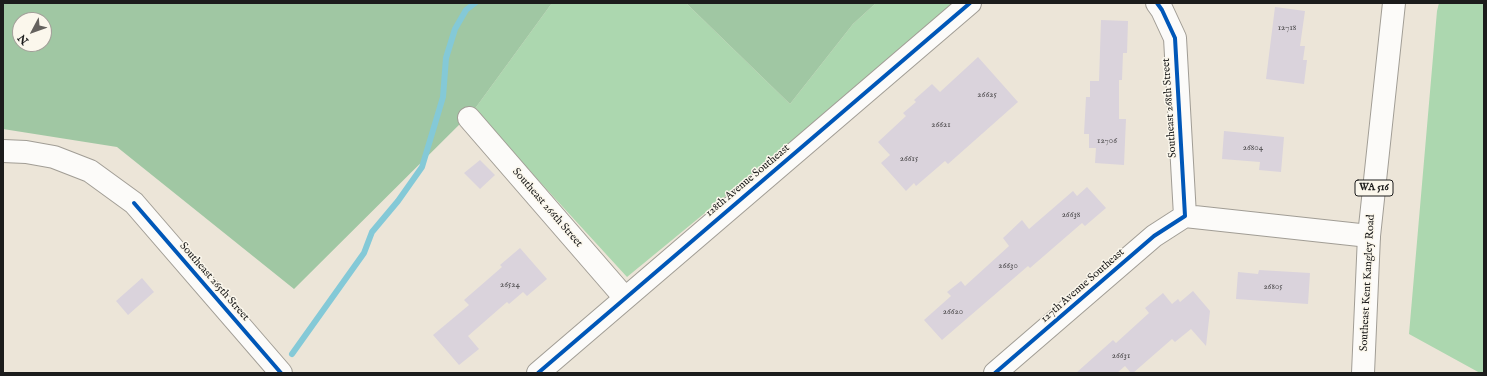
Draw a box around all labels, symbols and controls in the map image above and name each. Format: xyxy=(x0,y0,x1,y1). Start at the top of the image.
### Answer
north arrow xyxy=(12,12,52,52)
house number: 12718 xyxy=(1278,23,1296,33)
text: N xyxy=(15,31,32,47)
street label: Southeast 268th Street xyxy=(1160,58,1180,158)
house number: 26625 xyxy=(977,90,997,100)
house number: 26621 xyxy=(931,120,951,130)
house number: 12706 xyxy=(1097,136,1117,146)
street label: 128th Avenue Southeast xyxy=(703,142,793,220)
house number: 26804 xyxy=(1243,143,1263,153)
house number: 26615 xyxy=(900,154,918,164)
street label: Southeast 266th Street xyxy=(509,166,585,250)
road number: WA 516 xyxy=(1355,180,1393,196)
house number: 26638 xyxy=(1062,210,1080,220)
street label: Southeast Kent Kangley Road xyxy=(1358,214,1378,352)
street label: Southeast 265th Street xyxy=(176,240,252,324)
street label: 127th Avenue Southeast xyxy=(1038,246,1128,326)
house number: 26630 xyxy=(998,261,1018,271)
house number: 26524 xyxy=(500,280,520,290)
house number: 26805 xyxy=(1263,282,1283,292)
house number: 26620 xyxy=(943,307,963,317)
house number: 26631 xyxy=(1112,351,1130,361)

